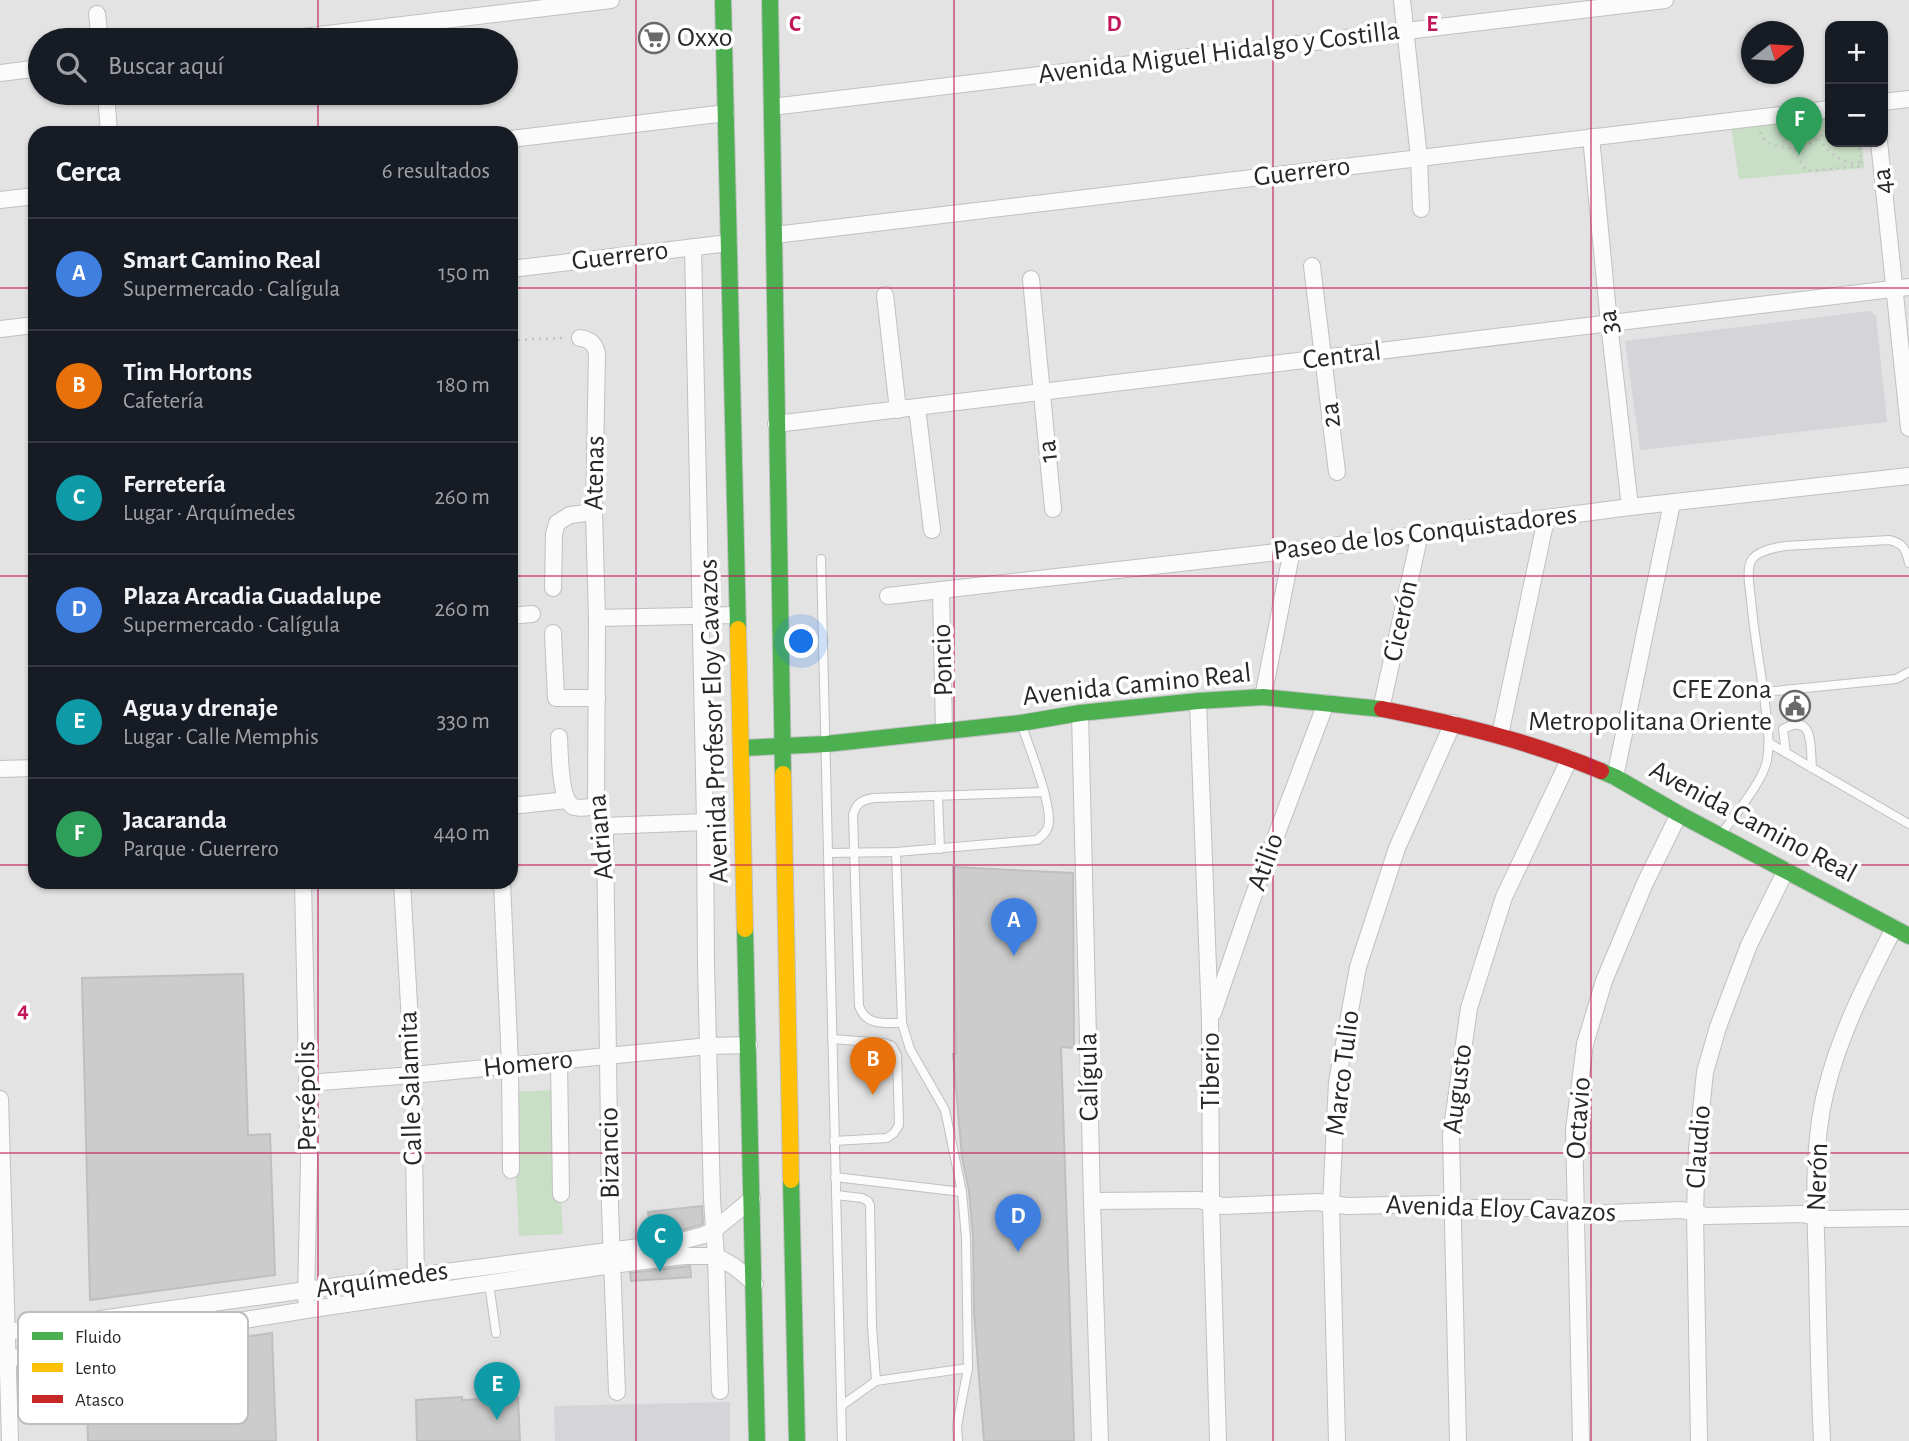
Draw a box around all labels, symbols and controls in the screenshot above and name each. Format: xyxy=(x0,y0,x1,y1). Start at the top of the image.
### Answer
text: C xyxy=(789,13,801,36)
text: D xyxy=(1106,13,1122,36)
text: E xyxy=(1426,13,1438,36)
street label: Avenida Miguel Hidalgo y Costilla xyxy=(1037,17,1401,89)
supermarket icon: Oxxo xyxy=(637,21,671,55)
north arrow xyxy=(1741,21,1804,84)
map controls xyxy=(1825,21,1888,147)
button: + xyxy=(1825,21,1888,84)
place label: Oxxo xyxy=(677,24,732,52)
search box xyxy=(28,28,518,105)
icon: search xyxy=(52,48,90,86)
text: Buscar aquí xyxy=(108,53,224,79)
button: − xyxy=(1825,84,1888,147)
pin: F xyxy=(1776,97,1822,155)
street label: Guerrero xyxy=(1252,152,1352,192)
text: Cerca xyxy=(56,157,121,187)
text: 6 resultados xyxy=(382,160,490,183)
street label: 4a xyxy=(1868,166,1898,196)
street label: Guerrero xyxy=(570,236,670,276)
text: Smart Camino Real xyxy=(123,247,321,273)
text: A xyxy=(72,262,86,285)
text: 150 m xyxy=(438,262,490,285)
text: Supermercado · Calígula xyxy=(123,278,340,301)
street label: 3a xyxy=(1594,308,1624,336)
street label: Central xyxy=(1301,337,1383,375)
text: Tim Hortons xyxy=(123,359,252,385)
text: B xyxy=(72,374,86,397)
text: 180 m xyxy=(437,374,490,397)
text: Cafetería xyxy=(123,390,204,413)
street label: 2a xyxy=(1316,401,1346,429)
street label: Atenas xyxy=(580,435,610,511)
street label: 1a xyxy=(1033,438,1063,464)
text: Ferretería xyxy=(123,471,226,497)
text: C xyxy=(73,486,85,509)
text: 260 m xyxy=(434,486,490,509)
street label: Paseo de los Conquistadores xyxy=(1272,500,1578,566)
text: Lugar · Arquímedes xyxy=(123,502,295,525)
street label: Avenida Profesor Eloy Cavazos xyxy=(694,558,734,884)
street label: Cicerón xyxy=(1379,578,1423,664)
text: Plaza Arcadia Guadalupe xyxy=(123,583,381,609)
text: D xyxy=(71,598,87,621)
text: 260 m xyxy=(434,598,490,621)
text: Supermercado · Calígula xyxy=(123,614,340,637)
street label: Poncio xyxy=(928,623,958,697)
your location xyxy=(784,624,818,658)
street label: Avenida Camino Real xyxy=(1021,659,1253,711)
place label: CFE Zona Metropolitana Oriente xyxy=(1528,676,1772,736)
public building icon: CFE Zona Metropolitana Oriente xyxy=(1778,689,1812,723)
text: Agua y drenaje xyxy=(123,695,278,721)
text: E xyxy=(73,710,85,733)
text: 330 m xyxy=(437,710,490,733)
text: Lugar · Calle Memphis xyxy=(123,726,319,749)
street label: Avenida Camino Real xyxy=(1645,756,1861,888)
street label: Adriana xyxy=(583,793,619,881)
text: Jacaranda xyxy=(123,807,227,833)
text: F xyxy=(74,822,84,845)
text: 440 m xyxy=(434,822,490,845)
street label: Atilio xyxy=(1243,830,1289,894)
text: Parque · Guerrero xyxy=(123,838,279,861)
pin: A xyxy=(991,898,1037,956)
text: 4 xyxy=(17,999,29,1022)
street label: Marco Tulio xyxy=(1321,1009,1365,1137)
street label: Calle Salamita xyxy=(394,1010,428,1166)
street label: Calígula xyxy=(1074,1032,1104,1122)
street label: Tiberio xyxy=(1197,1032,1225,1110)
pin: B xyxy=(850,1037,896,1095)
street label: Persépolis xyxy=(292,1040,322,1152)
street label: Augusto xyxy=(1439,1042,1477,1136)
street label: Homero xyxy=(482,1045,574,1083)
street label: Octavio xyxy=(1562,1076,1596,1160)
street label: Claudio xyxy=(1682,1104,1716,1190)
street label: Bizancio xyxy=(595,1107,625,1199)
street label: Nerón xyxy=(1803,1142,1833,1212)
street label: Avenida Eloy Cavazos xyxy=(1385,1191,1617,1227)
pin: D xyxy=(995,1194,1041,1252)
pin: C xyxy=(637,1214,683,1272)
street label: Arquímedes xyxy=(314,1257,450,1303)
legend xyxy=(18,1312,248,1424)
text: Fluido xyxy=(75,1328,121,1347)
text: Lento xyxy=(75,1359,116,1378)
pin: E xyxy=(474,1362,520,1420)
text: Atasco xyxy=(75,1391,124,1410)

